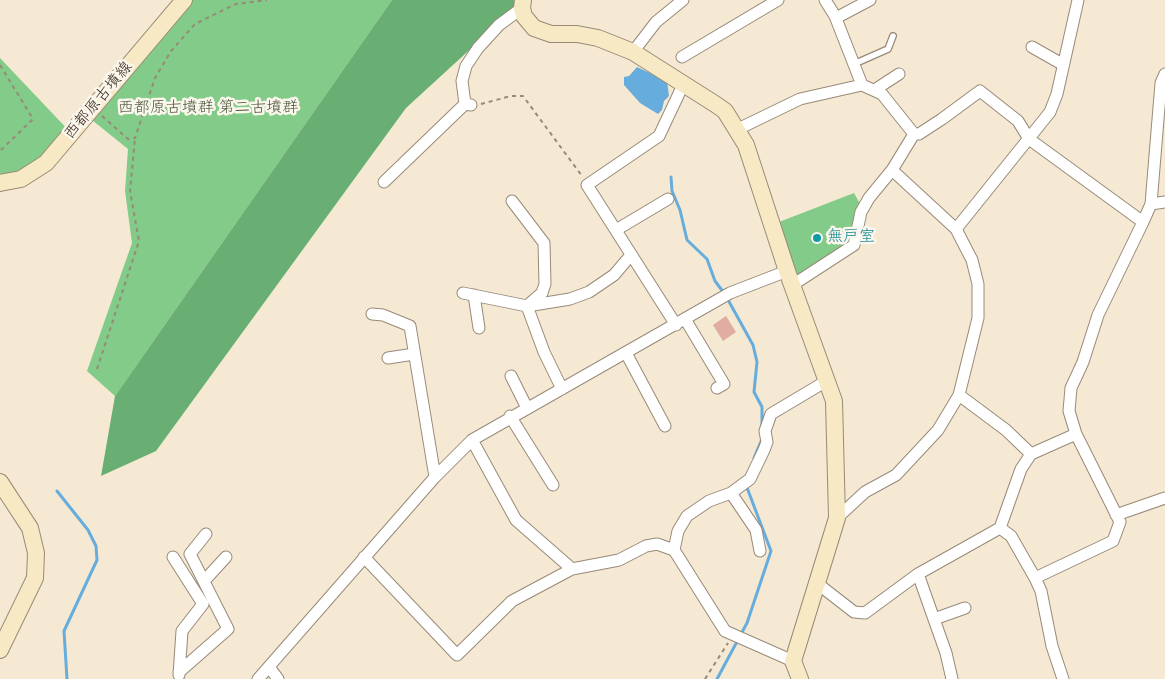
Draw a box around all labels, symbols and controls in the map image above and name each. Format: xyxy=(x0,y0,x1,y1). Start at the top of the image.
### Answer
street label: 西都原古墳線 xyxy=(61,58,137,144)
park label: 西都原古墳群 第二古墳群 xyxy=(118,99,298,119)
place label: 無戸室 xyxy=(827,228,875,248)
marker: 無戸室 xyxy=(811,232,823,244)

